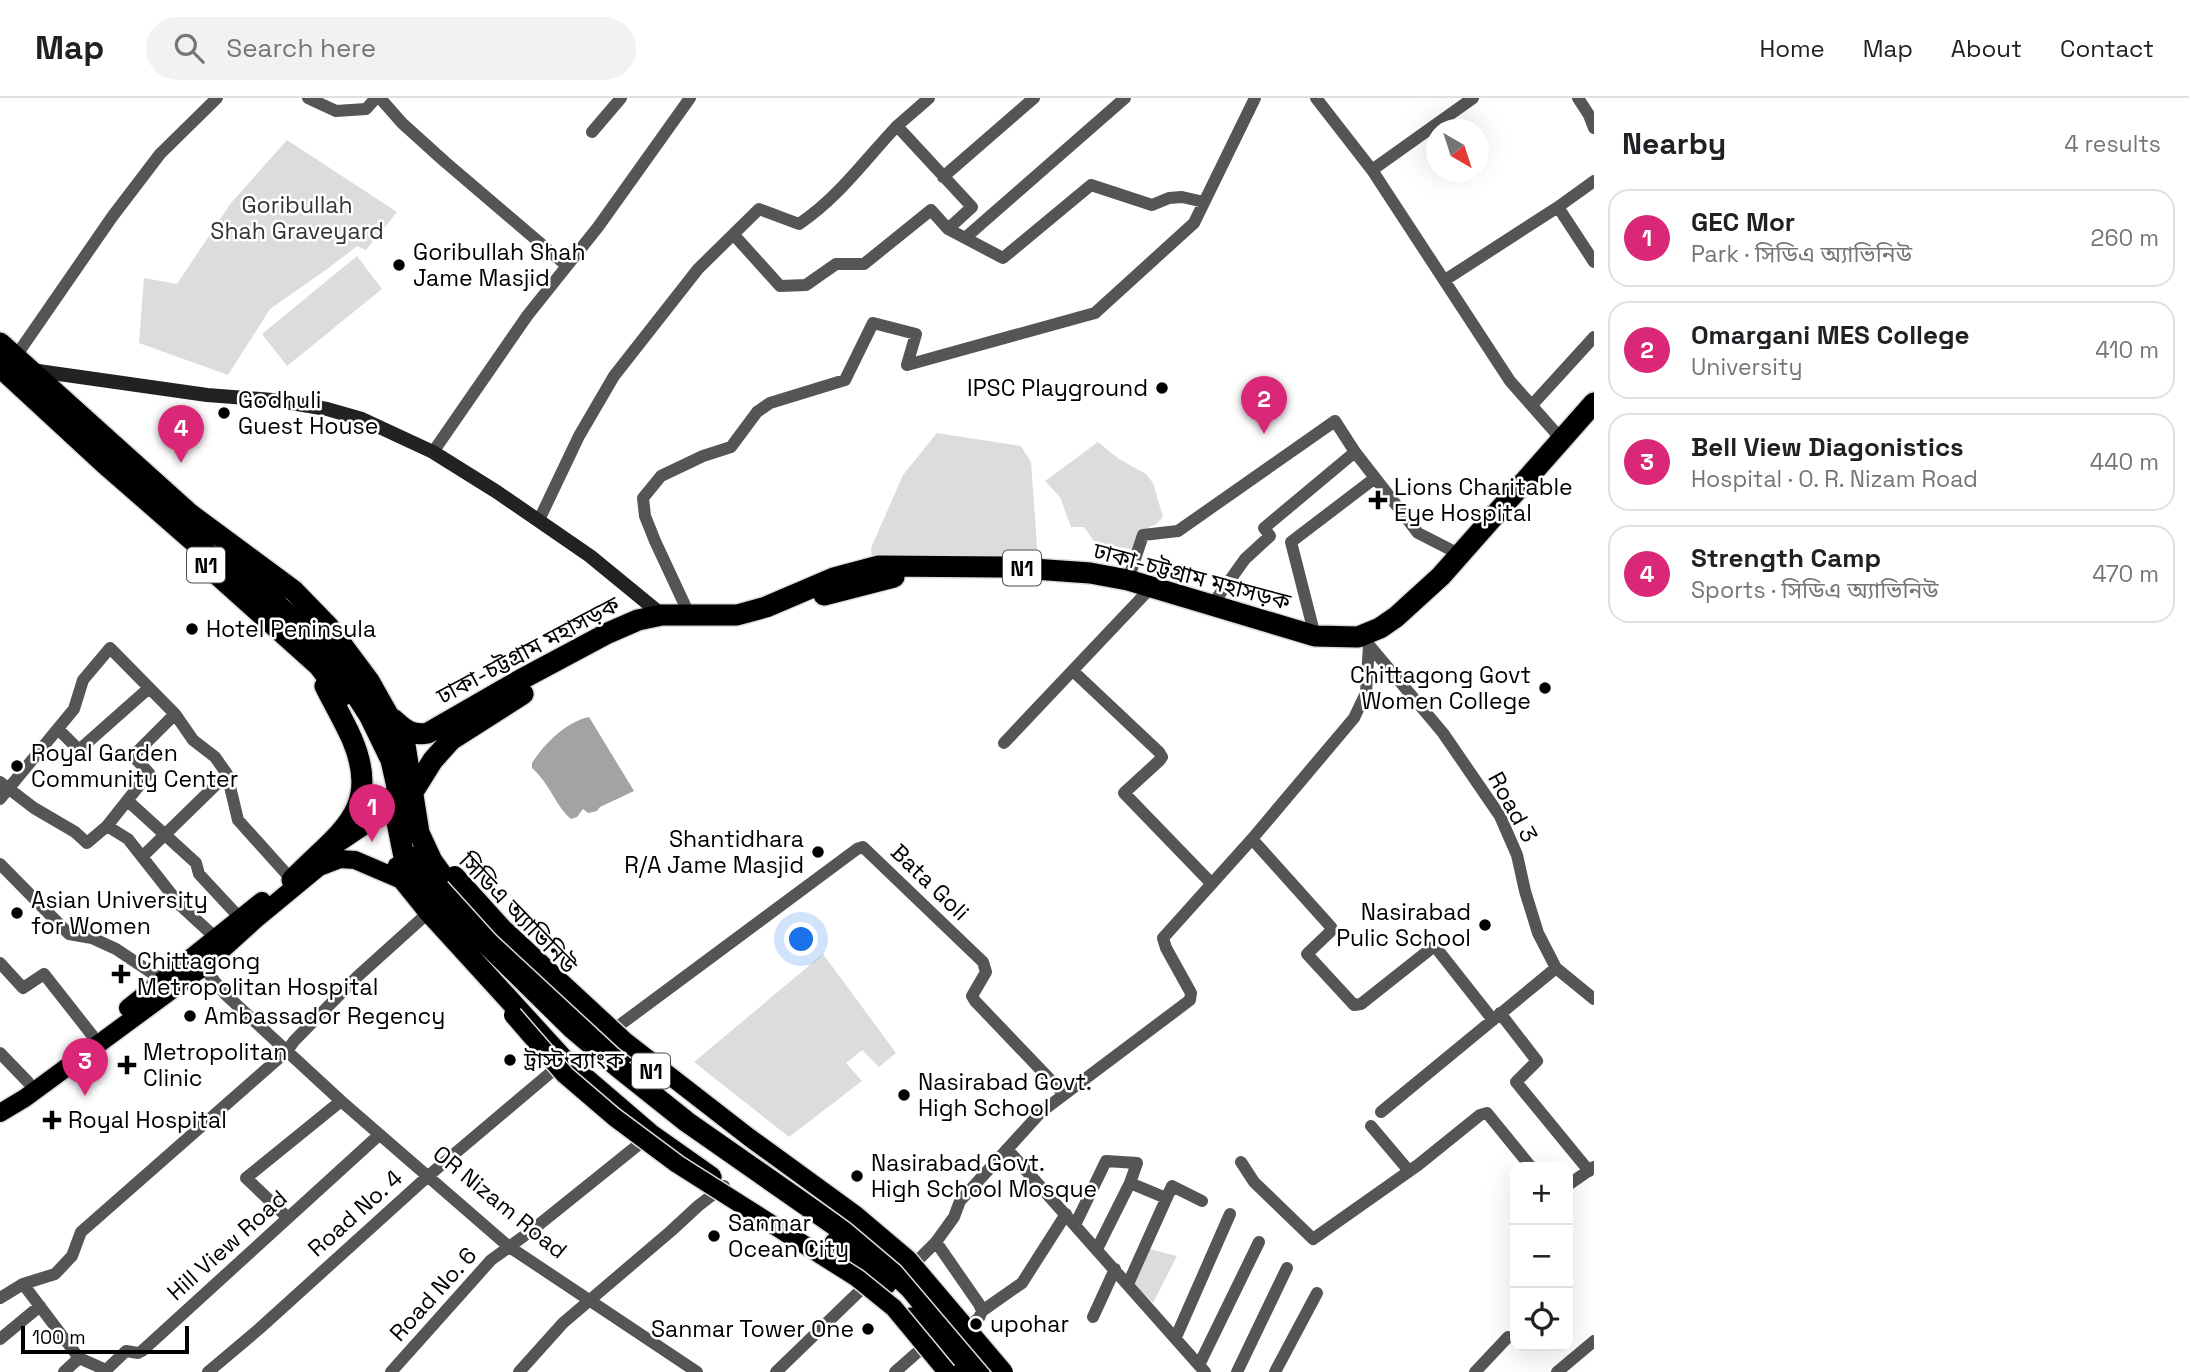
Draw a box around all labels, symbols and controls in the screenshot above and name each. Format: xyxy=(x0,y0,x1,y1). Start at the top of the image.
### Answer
search box xyxy=(146,17,636,80)
text: Map xyxy=(35,27,104,69)
icon: search xyxy=(170,29,208,67)
text: Search here xyxy=(226,31,376,65)
text: Home xyxy=(1759,33,1825,64)
text: Map xyxy=(1863,33,1913,64)
text: About xyxy=(1951,33,2022,64)
text: Contact xyxy=(2060,33,2154,64)
north arrow xyxy=(1426,119,1489,182)
text: Nearby xyxy=(1622,124,1726,163)
text: 4 results xyxy=(2064,129,2161,159)
park label: Goribullah Shah Graveyard xyxy=(210,190,384,246)
text: GEC Mor xyxy=(1691,205,1795,239)
text: 1 xyxy=(1642,223,1652,253)
text: 260 m xyxy=(2091,223,2159,253)
place label: Goribullah Shah Jame Masjid xyxy=(413,237,586,293)
text: Park · সিডিএ অ্যাভিনিউ xyxy=(1691,239,1912,269)
marker: Goribullah Shah Jame Masjid xyxy=(391,257,407,273)
text: Omargani MES College xyxy=(1691,318,1970,352)
text: 2 xyxy=(1640,335,1654,365)
text: 410 m xyxy=(2095,335,2159,365)
text: University xyxy=(1691,352,1802,382)
place label: IPSC Playground xyxy=(967,373,1148,403)
pin: 2 xyxy=(1241,376,1287,434)
marker: IPSC Playground xyxy=(1154,380,1170,396)
place label: Godhuli Guest House xyxy=(238,385,378,441)
pin: 4 xyxy=(158,405,204,463)
marker: Godhuli Guest House xyxy=(216,405,232,421)
text: Bell View Diagonistics xyxy=(1691,430,1964,464)
text: 3 xyxy=(1640,447,1654,477)
text: 440 m xyxy=(2090,447,2159,477)
text: Hospital · O. R. Nizam Road xyxy=(1691,464,1978,494)
place label: Lions Charitable Eye Hospital xyxy=(1394,472,1573,528)
marker: Lions Charitable Eye Hospital xyxy=(1368,490,1388,510)
street label: ঢাকা-চট্টগ্রাম মহাসড়ক xyxy=(1089,535,1294,617)
text: Strength Camp xyxy=(1691,541,1881,575)
road number: N1 xyxy=(187,547,225,582)
road number: N1 xyxy=(1003,550,1041,586)
text: 4 xyxy=(1640,559,1654,589)
text: 470 m xyxy=(2092,559,2159,589)
text: Sports · সিডিএ অ্যাভিনিউ xyxy=(1691,575,1939,605)
street label: ঢাকা-চট্টগ্রাম মহাসড়ক xyxy=(430,589,625,711)
place label: Hotel Peninsula xyxy=(206,614,376,644)
marker: Hotel Peninsula xyxy=(184,621,200,637)
place label: Chittagong Govt Women College xyxy=(1350,660,1531,716)
marker: Chittagong Govt Women College xyxy=(1537,680,1553,696)
place label: Royal Garden Community Center xyxy=(31,738,238,794)
marker: Royal Garden Community Center xyxy=(9,758,25,774)
street label: Road 3 xyxy=(1481,766,1545,848)
pin: 1 xyxy=(349,784,395,842)
place label: Shantidhara R/A Jame Masjid xyxy=(624,824,804,880)
street label: Bata Goli xyxy=(884,837,976,927)
marker: Shantidhara R/A Jame Masjid xyxy=(810,844,826,860)
street label: সিডিএ অ্যাভিনিউ xyxy=(452,845,584,980)
place label: Asian University for Women xyxy=(31,885,208,941)
place label: Nasirabad Pulic School xyxy=(1336,897,1471,953)
marker: Asian University for Women xyxy=(9,905,25,921)
marker: Nasirabad Pulic School xyxy=(1477,917,1493,933)
your location xyxy=(784,922,818,956)
place label: Chittagong Metropolitan Hospital xyxy=(137,946,378,1002)
marker: Chittagong Metropolitan Hospital xyxy=(111,964,131,984)
place label: Ambassador Regency xyxy=(204,1001,445,1031)
marker: Ambassador Regency xyxy=(182,1008,198,1024)
place label: Metropolitan Clinic xyxy=(143,1037,287,1093)
pin: 3 xyxy=(62,1038,108,1096)
place label: ট্রাস্ট ব্যাংক xyxy=(523,1045,625,1075)
marker: ট্রাস্ট ব্যাংক xyxy=(502,1052,518,1068)
road number: N1 xyxy=(632,1054,670,1088)
marker: Metropolitan Clinic xyxy=(117,1055,137,1075)
place label: Nasirabad Govt. High School xyxy=(918,1067,1092,1123)
marker: Nasirabad Govt. High School xyxy=(896,1087,912,1103)
place label: Royal Hospital xyxy=(68,1105,227,1135)
marker: Royal Hospital xyxy=(42,1110,62,1130)
street label: OR Nizam Road xyxy=(427,1139,573,1265)
place label: Nasirabad Govt. High School Mosque xyxy=(871,1148,1097,1204)
map controls xyxy=(1510,1162,1573,1351)
button: + xyxy=(1510,1162,1573,1225)
street label: Road No. 4 xyxy=(301,1163,409,1263)
marker: Nasirabad Govt. High School Mosque xyxy=(849,1168,865,1184)
street label: Hill View Road xyxy=(161,1183,293,1307)
place label: Sanmar Ocean City xyxy=(728,1208,849,1264)
button: − xyxy=(1510,1225,1573,1288)
marker: Sanmar Ocean City xyxy=(706,1228,722,1244)
street label: Road No. 6 xyxy=(383,1241,483,1347)
button: locate xyxy=(1510,1288,1573,1351)
place label: upohar xyxy=(990,1309,1069,1339)
place label: Sanmar Tower One xyxy=(651,1314,854,1344)
marker: upohar xyxy=(968,1316,984,1332)
marker: Sanmar Tower One xyxy=(860,1321,876,1337)
scale bar xyxy=(21,1323,189,1355)
text: 100 m xyxy=(32,1325,86,1350)

